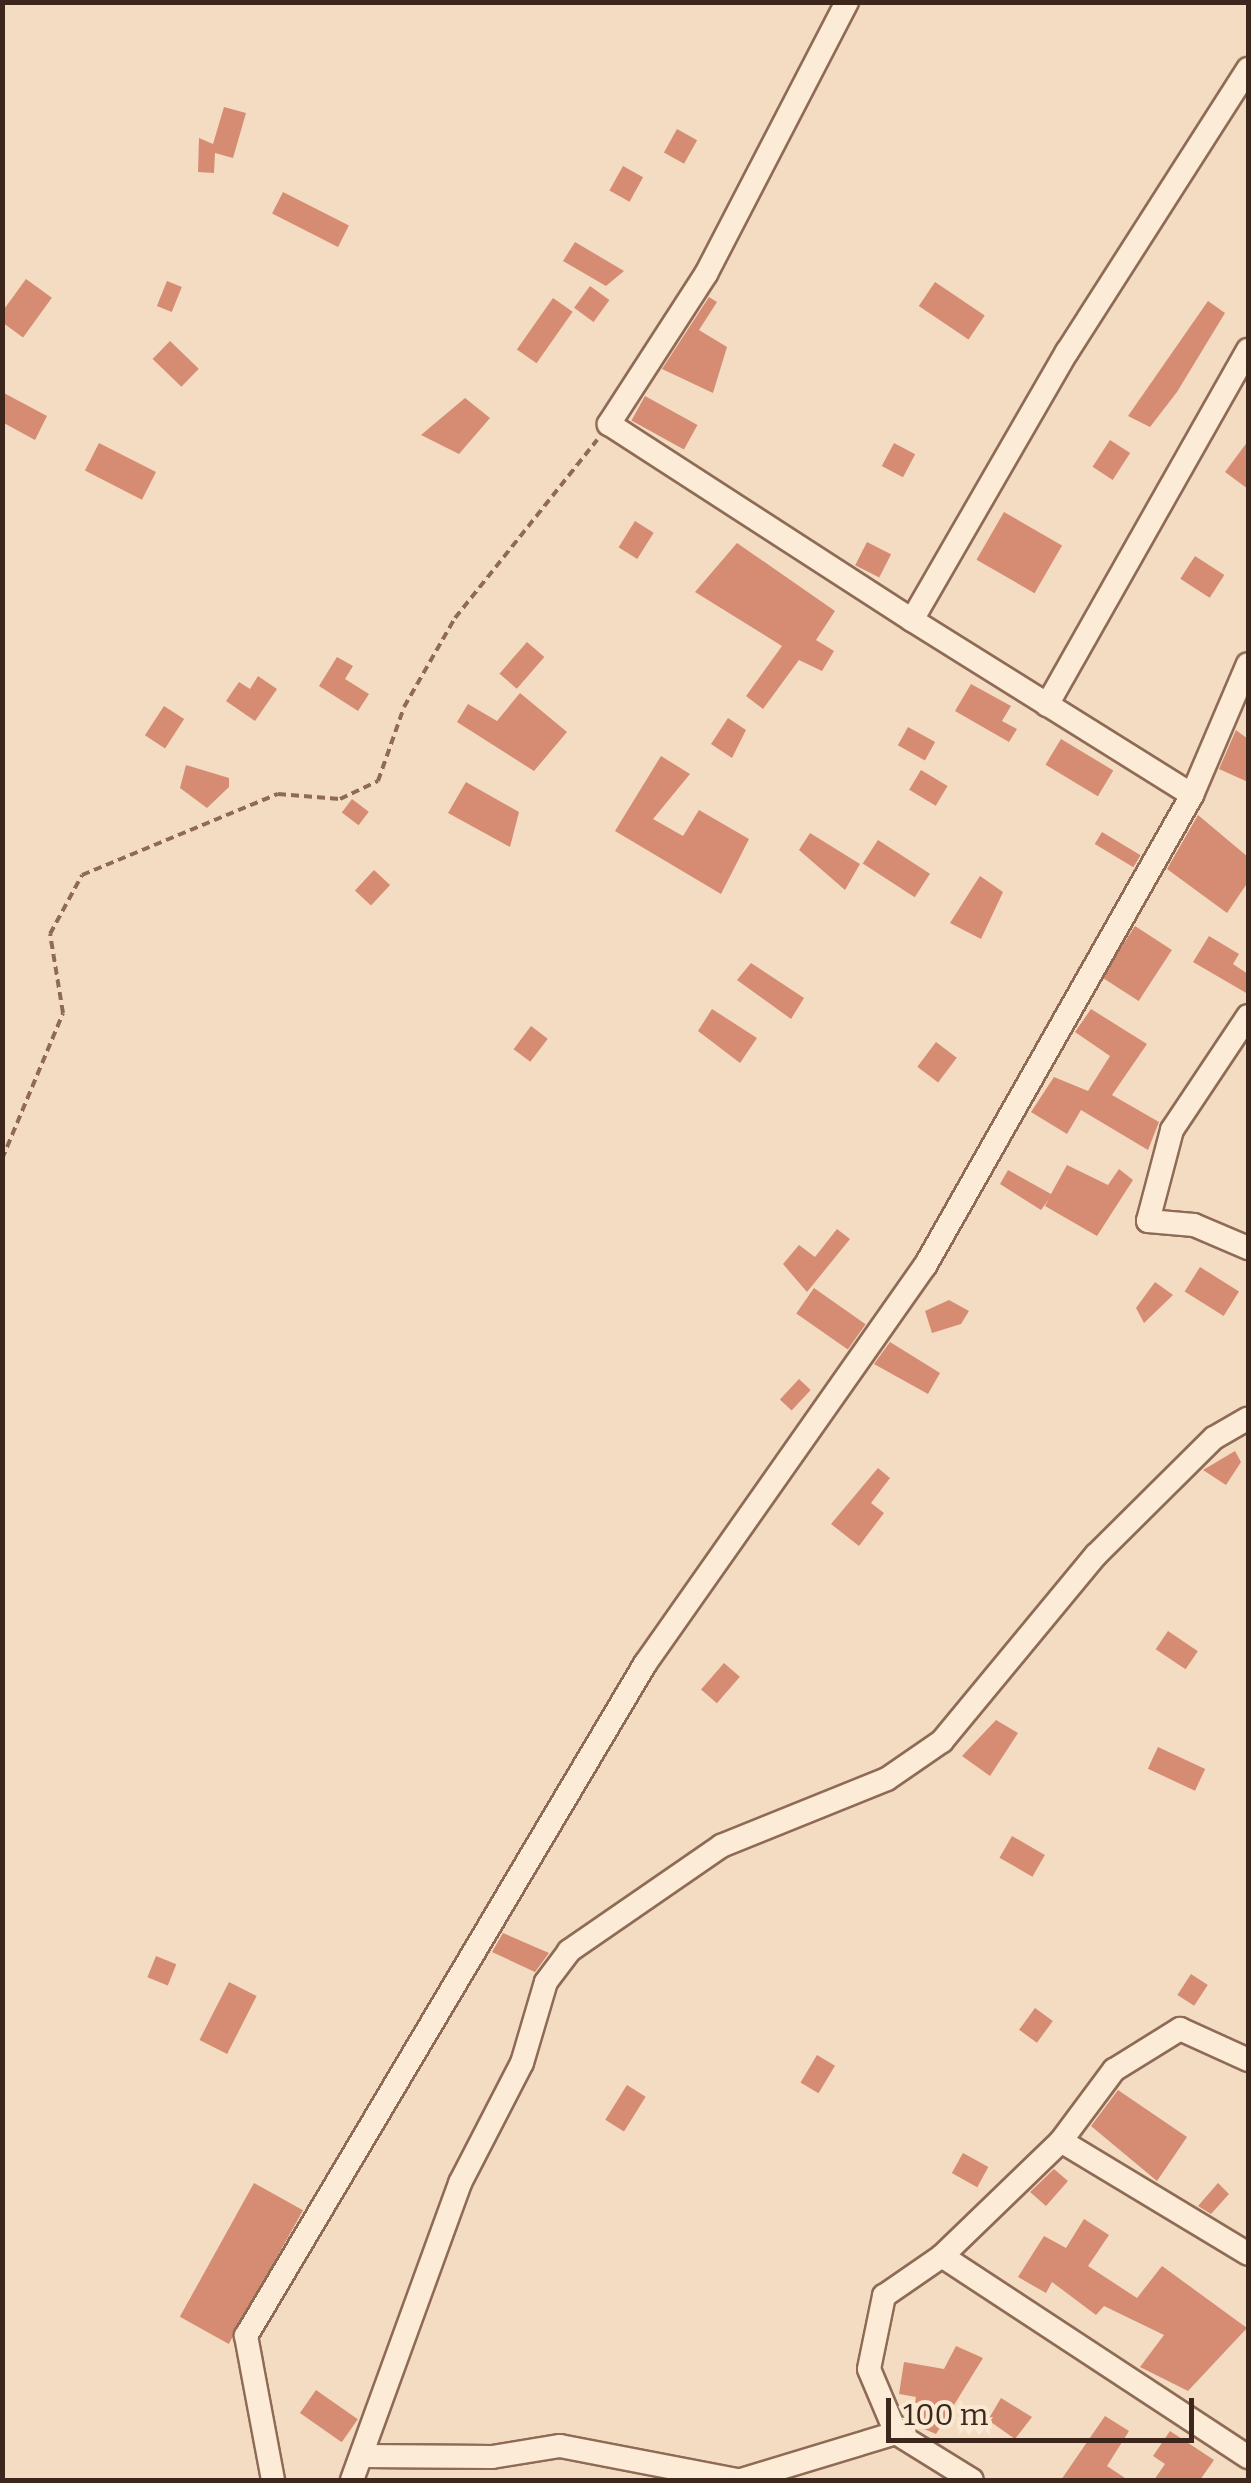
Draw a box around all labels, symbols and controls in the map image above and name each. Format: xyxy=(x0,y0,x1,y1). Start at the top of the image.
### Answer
scale bar xyxy=(891,2378,1198,2440)
text: 100 m xyxy=(903,2397,988,2433)

